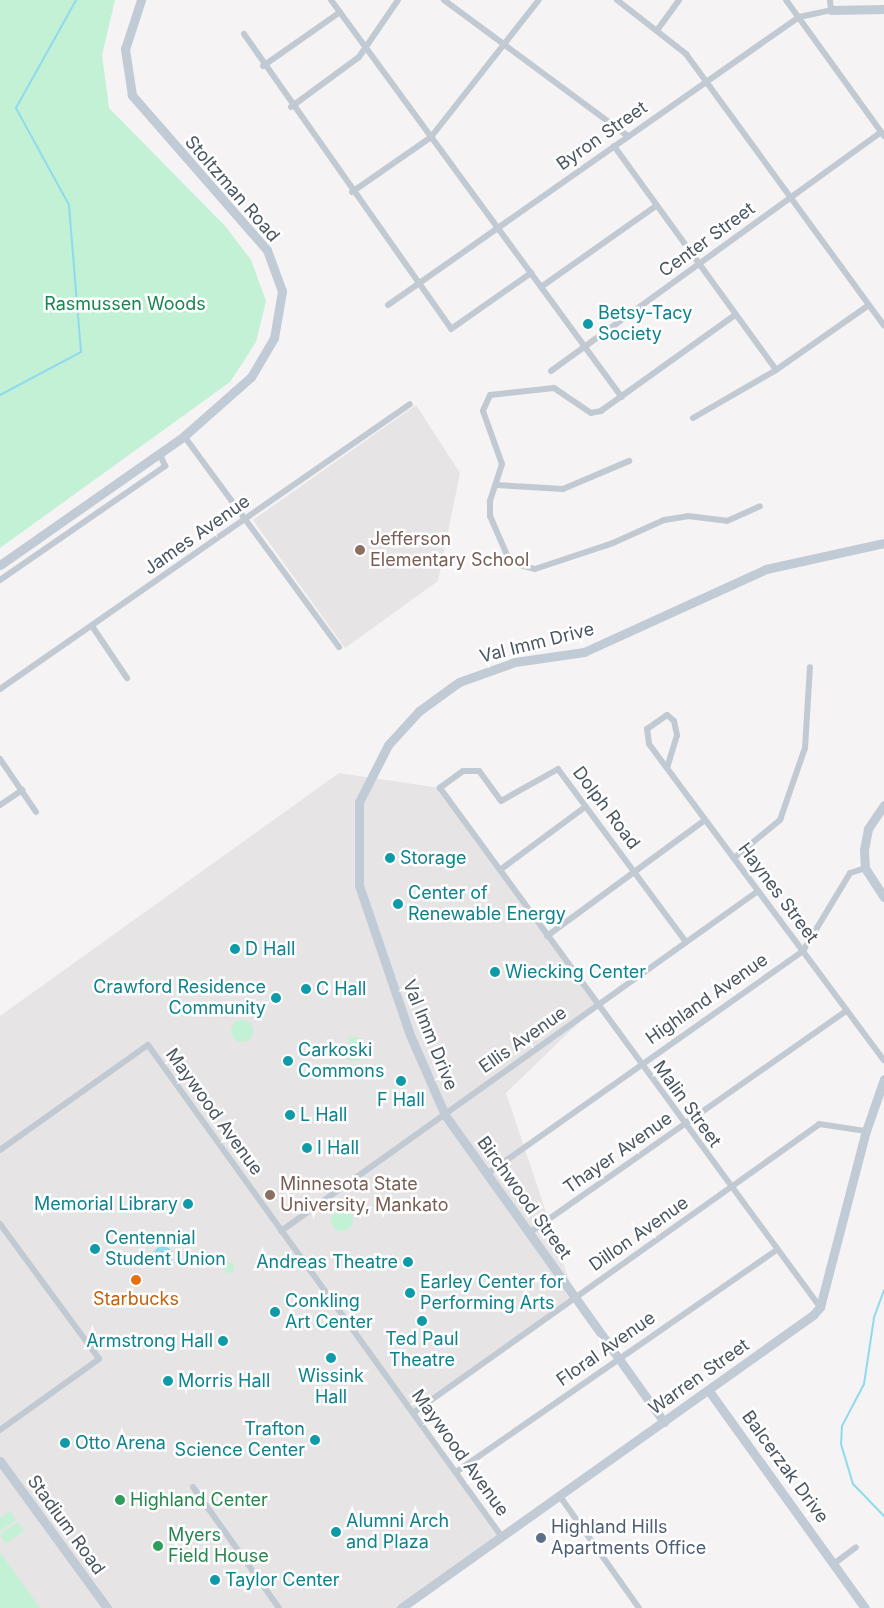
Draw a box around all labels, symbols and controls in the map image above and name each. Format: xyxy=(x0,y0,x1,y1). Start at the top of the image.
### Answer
street label: Byron Street xyxy=(553,97,651,175)
street label: Stoltzman Road xyxy=(180,132,284,246)
street label: Center Street xyxy=(655,198,759,282)
park label: Rasmussen Woods xyxy=(44,293,206,315)
place label: Betsy-Tacy Society xyxy=(598,303,692,346)
marker: Betsy-Tacy Society xyxy=(582,318,594,330)
street label: James Avenue xyxy=(140,490,254,580)
place label: Jefferson Elementary School xyxy=(370,529,529,572)
marker: Jefferson Elementary School xyxy=(354,544,366,556)
street label: Val Imm Drive xyxy=(478,618,596,668)
street label: Dolph Road xyxy=(568,762,644,854)
street label: Haynes Street xyxy=(733,839,823,947)
place label: Storage xyxy=(400,847,466,869)
marker: Storage xyxy=(384,852,396,864)
place label: Center of Renewable Energy xyxy=(408,883,566,926)
marker: Center of Renewable Energy xyxy=(392,898,404,910)
place label: D Hall xyxy=(245,938,295,960)
marker: D Hall xyxy=(229,943,241,955)
street label: Highland Avenue xyxy=(642,949,772,1049)
place label: Wiecking Center xyxy=(505,961,646,983)
marker: Wiecking Center xyxy=(489,966,501,978)
place label: Crawford Residence Community xyxy=(93,977,266,1020)
street label: Val Imm Drive xyxy=(398,977,462,1093)
place label: C Hall xyxy=(316,978,366,1000)
marker: C Hall xyxy=(300,983,312,995)
marker: Crawford Residence Community xyxy=(270,992,282,1004)
street label: Ellis Avenue xyxy=(475,1002,571,1078)
place label: Carkoski Commons xyxy=(298,1040,384,1082)
street label: Maywood Avenue xyxy=(161,1044,267,1180)
marker: Carkoski Commons xyxy=(282,1055,294,1067)
street label: Malin Street xyxy=(648,1057,726,1151)
marker: F Hall xyxy=(395,1075,407,1087)
place label: F Hall xyxy=(377,1089,425,1111)
place label: L Hall xyxy=(300,1104,347,1126)
street label: Thayer Avenue xyxy=(560,1108,676,1198)
marker: L Hall xyxy=(284,1109,296,1121)
street label: Birchwood Street xyxy=(472,1132,576,1264)
place label: I Hall xyxy=(317,1137,359,1159)
marker: I Hall xyxy=(301,1142,313,1154)
place label: Minnesota State University, Mankato xyxy=(280,1174,449,1216)
marker: Minnesota State University, Mankato xyxy=(264,1189,276,1201)
street label: Dillon Avenue xyxy=(585,1192,693,1276)
place label: Memorial Library xyxy=(34,1193,178,1215)
marker: Memorial Library xyxy=(182,1198,194,1210)
place label: Centennial Student Union xyxy=(105,1228,226,1270)
marker: Centennial Student Union xyxy=(89,1243,101,1255)
place label: Andreas Theatre xyxy=(256,1251,398,1273)
marker: Andreas Theatre xyxy=(402,1256,414,1268)
place label: Earley Center for Performing Arts xyxy=(420,1272,564,1315)
marker: Starbucks xyxy=(130,1274,142,1286)
marker: Earley Center for Performing Arts xyxy=(404,1287,416,1299)
place label: Starbucks xyxy=(93,1288,179,1310)
place label: Conkling Art Center xyxy=(285,1291,373,1334)
marker: Conkling Art Center xyxy=(269,1306,281,1318)
street label: Floral Avenue xyxy=(553,1307,659,1391)
marker: Ted Paul Theatre xyxy=(416,1315,428,1327)
place label: Ted Paul Theatre xyxy=(385,1329,459,1372)
place label: Armstrong Hall xyxy=(86,1330,213,1352)
street label: Warren Street xyxy=(645,1334,753,1420)
marker: Armstrong Hall xyxy=(217,1335,229,1347)
marker: Wissink Hall xyxy=(325,1352,337,1364)
place label: Wissink Hall xyxy=(298,1366,364,1408)
place label: Morris Hall xyxy=(178,1370,270,1392)
marker: Morris Hall xyxy=(162,1375,174,1387)
street label: Maywood Avenue xyxy=(407,1385,513,1521)
street label: Balcerzak Drive xyxy=(737,1407,833,1527)
place label: Trafton Science Center xyxy=(175,1419,305,1462)
place label: Otto Arena xyxy=(75,1432,166,1454)
marker: Trafton Science Center xyxy=(309,1434,321,1446)
marker: Otto Arena xyxy=(59,1437,71,1449)
street label: Stadium Road xyxy=(23,1471,109,1579)
place label: Highland Center xyxy=(130,1489,268,1511)
marker: Highland Center xyxy=(114,1494,126,1506)
place label: Alumni Arch and Plaza xyxy=(346,1511,449,1554)
place label: Highland Hills Apartments Office xyxy=(551,1517,706,1560)
place label: Myers Field House xyxy=(168,1525,269,1568)
marker: Alumni Arch and Plaza xyxy=(330,1526,342,1538)
marker: Highland Hills Apartments Office xyxy=(535,1532,547,1544)
marker: Myers Field House xyxy=(152,1540,164,1552)
place label: Taylor Center xyxy=(225,1569,340,1591)
marker: Taylor Center xyxy=(209,1574,221,1586)

